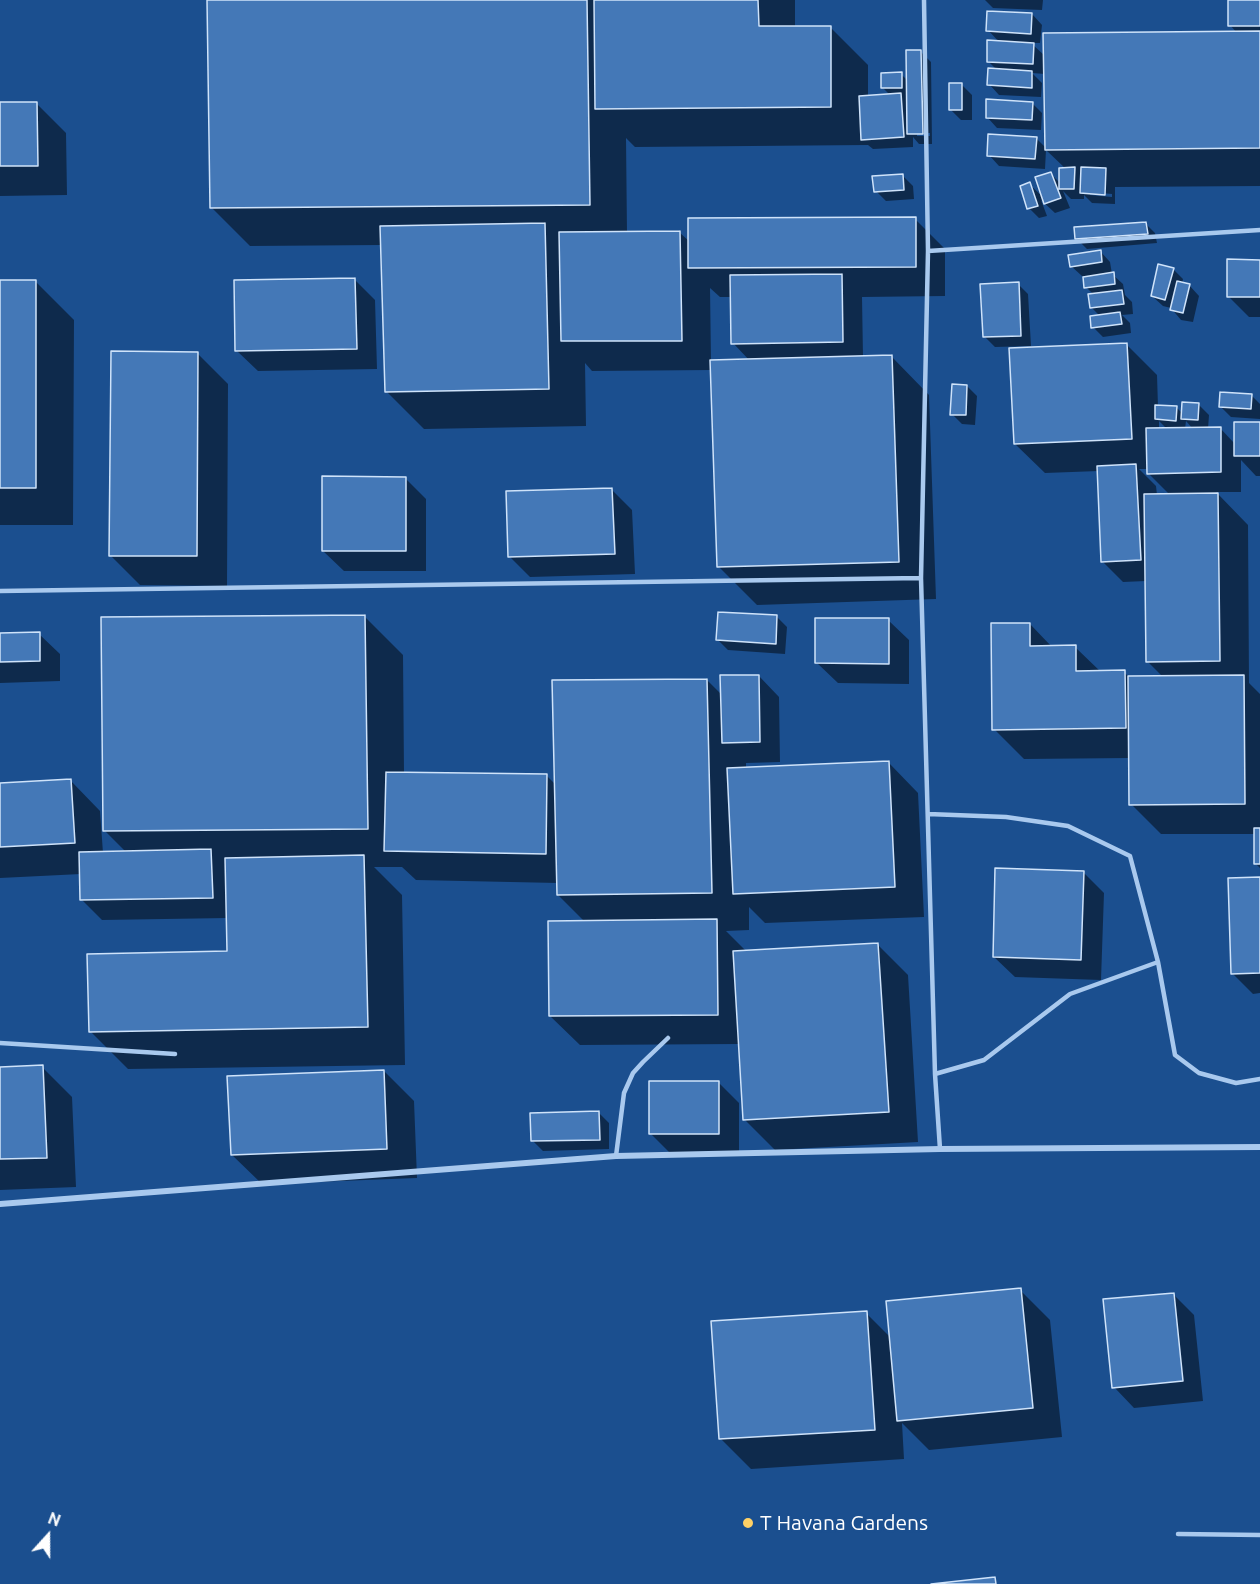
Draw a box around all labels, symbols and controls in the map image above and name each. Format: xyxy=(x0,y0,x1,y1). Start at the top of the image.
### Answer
north arrow xyxy=(18,1506,78,1566)
text: N xyxy=(46,1509,63,1530)
place label: T Havana Gardens xyxy=(760,1510,928,1536)
marker: T Havana Gardens xyxy=(741,1516,755,1530)

